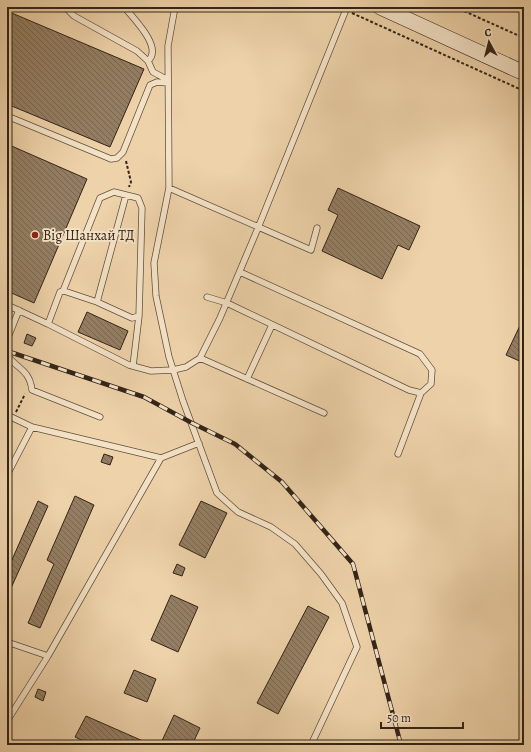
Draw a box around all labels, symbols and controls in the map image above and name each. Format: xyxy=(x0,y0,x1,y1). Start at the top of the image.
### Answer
north arrow xyxy=(469,22,509,62)
text: С xyxy=(484,25,492,40)
place label: Big Шанхай ТД xyxy=(43,226,135,245)
marker: Big Шанхай ТД xyxy=(30,230,40,240)
scale bar xyxy=(381,704,463,730)
text: 50 m xyxy=(387,710,411,726)

